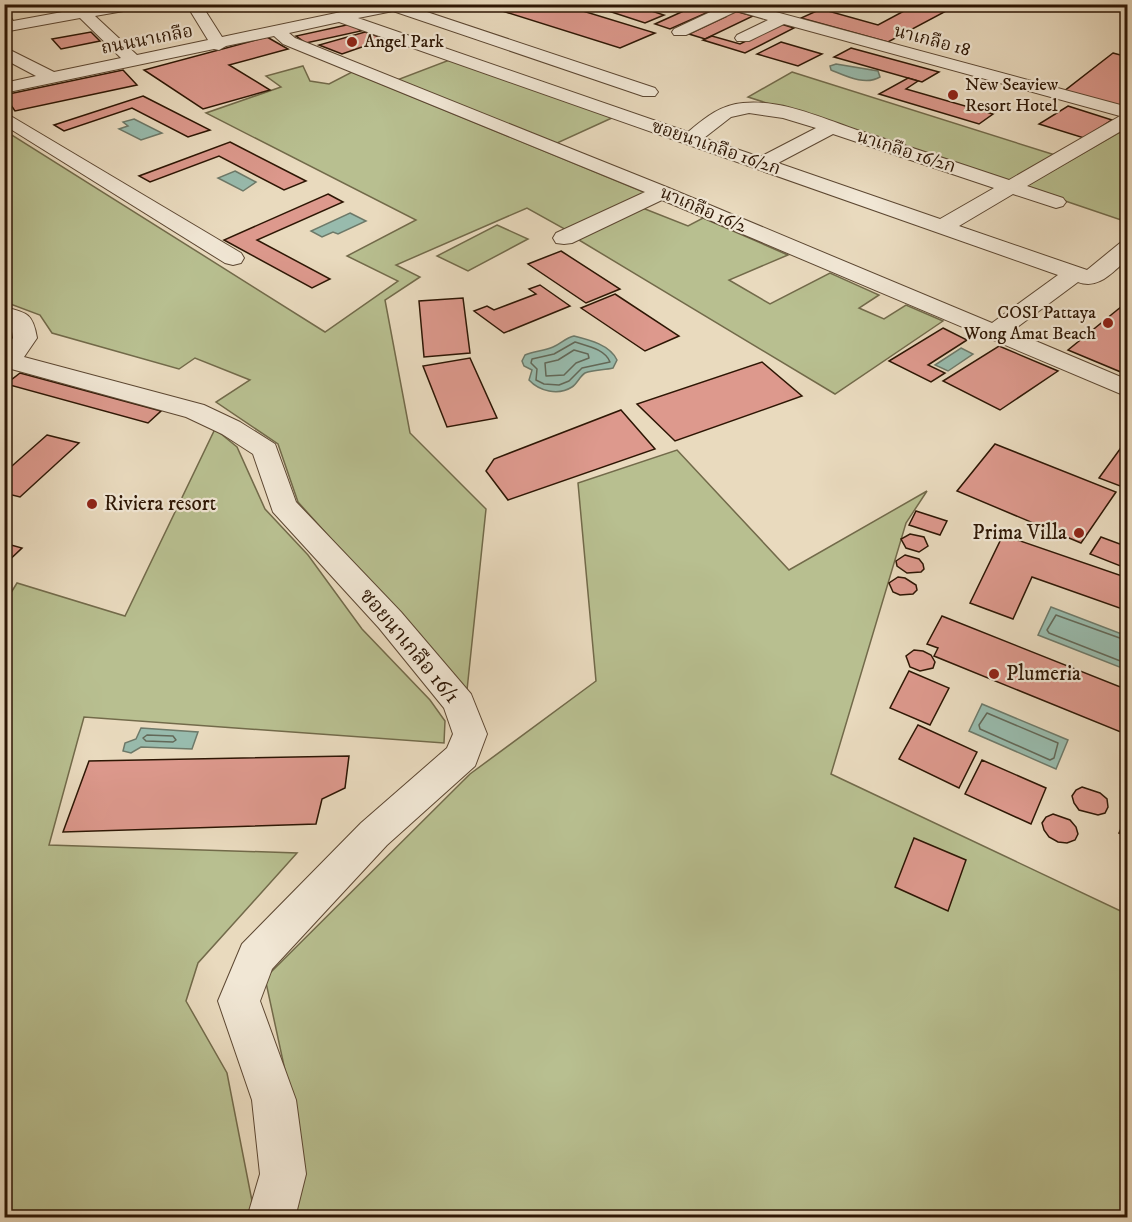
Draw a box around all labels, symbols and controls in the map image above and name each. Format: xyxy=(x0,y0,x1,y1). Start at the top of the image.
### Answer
street label: ถนนนาเกลือ xyxy=(99,20,195,60)
street label: นาเกลือ 18 xyxy=(892,20,972,62)
place label: Angel Park xyxy=(364,31,444,53)
marker: Angel Park xyxy=(345,35,359,49)
place label: New Seaview Resort Hotel xyxy=(965,74,1059,117)
marker: New Seaview Resort Hotel xyxy=(946,88,960,102)
street label: ซอยนาเกลือ 16/2ก xyxy=(649,116,783,180)
street label: นาเกลือ 16/2ก xyxy=(854,126,958,178)
street label: นาเกลือ 16/2 xyxy=(656,182,750,238)
place label: COSI Pattaya Wong Amat Beach xyxy=(963,302,1097,345)
marker: COSI Pattaya Wong Amat Beach xyxy=(1101,316,1115,330)
place label: Riviera resort xyxy=(104,491,216,517)
marker: Riviera resort xyxy=(85,497,99,511)
place label: Prima Villa xyxy=(972,520,1067,546)
marker: Prima Villa xyxy=(1072,526,1086,540)
street label: ซอยนาเกลือ 16/1 xyxy=(353,583,465,709)
place label: Plumeria xyxy=(1006,661,1081,687)
marker: Plumeria xyxy=(987,667,1001,681)

